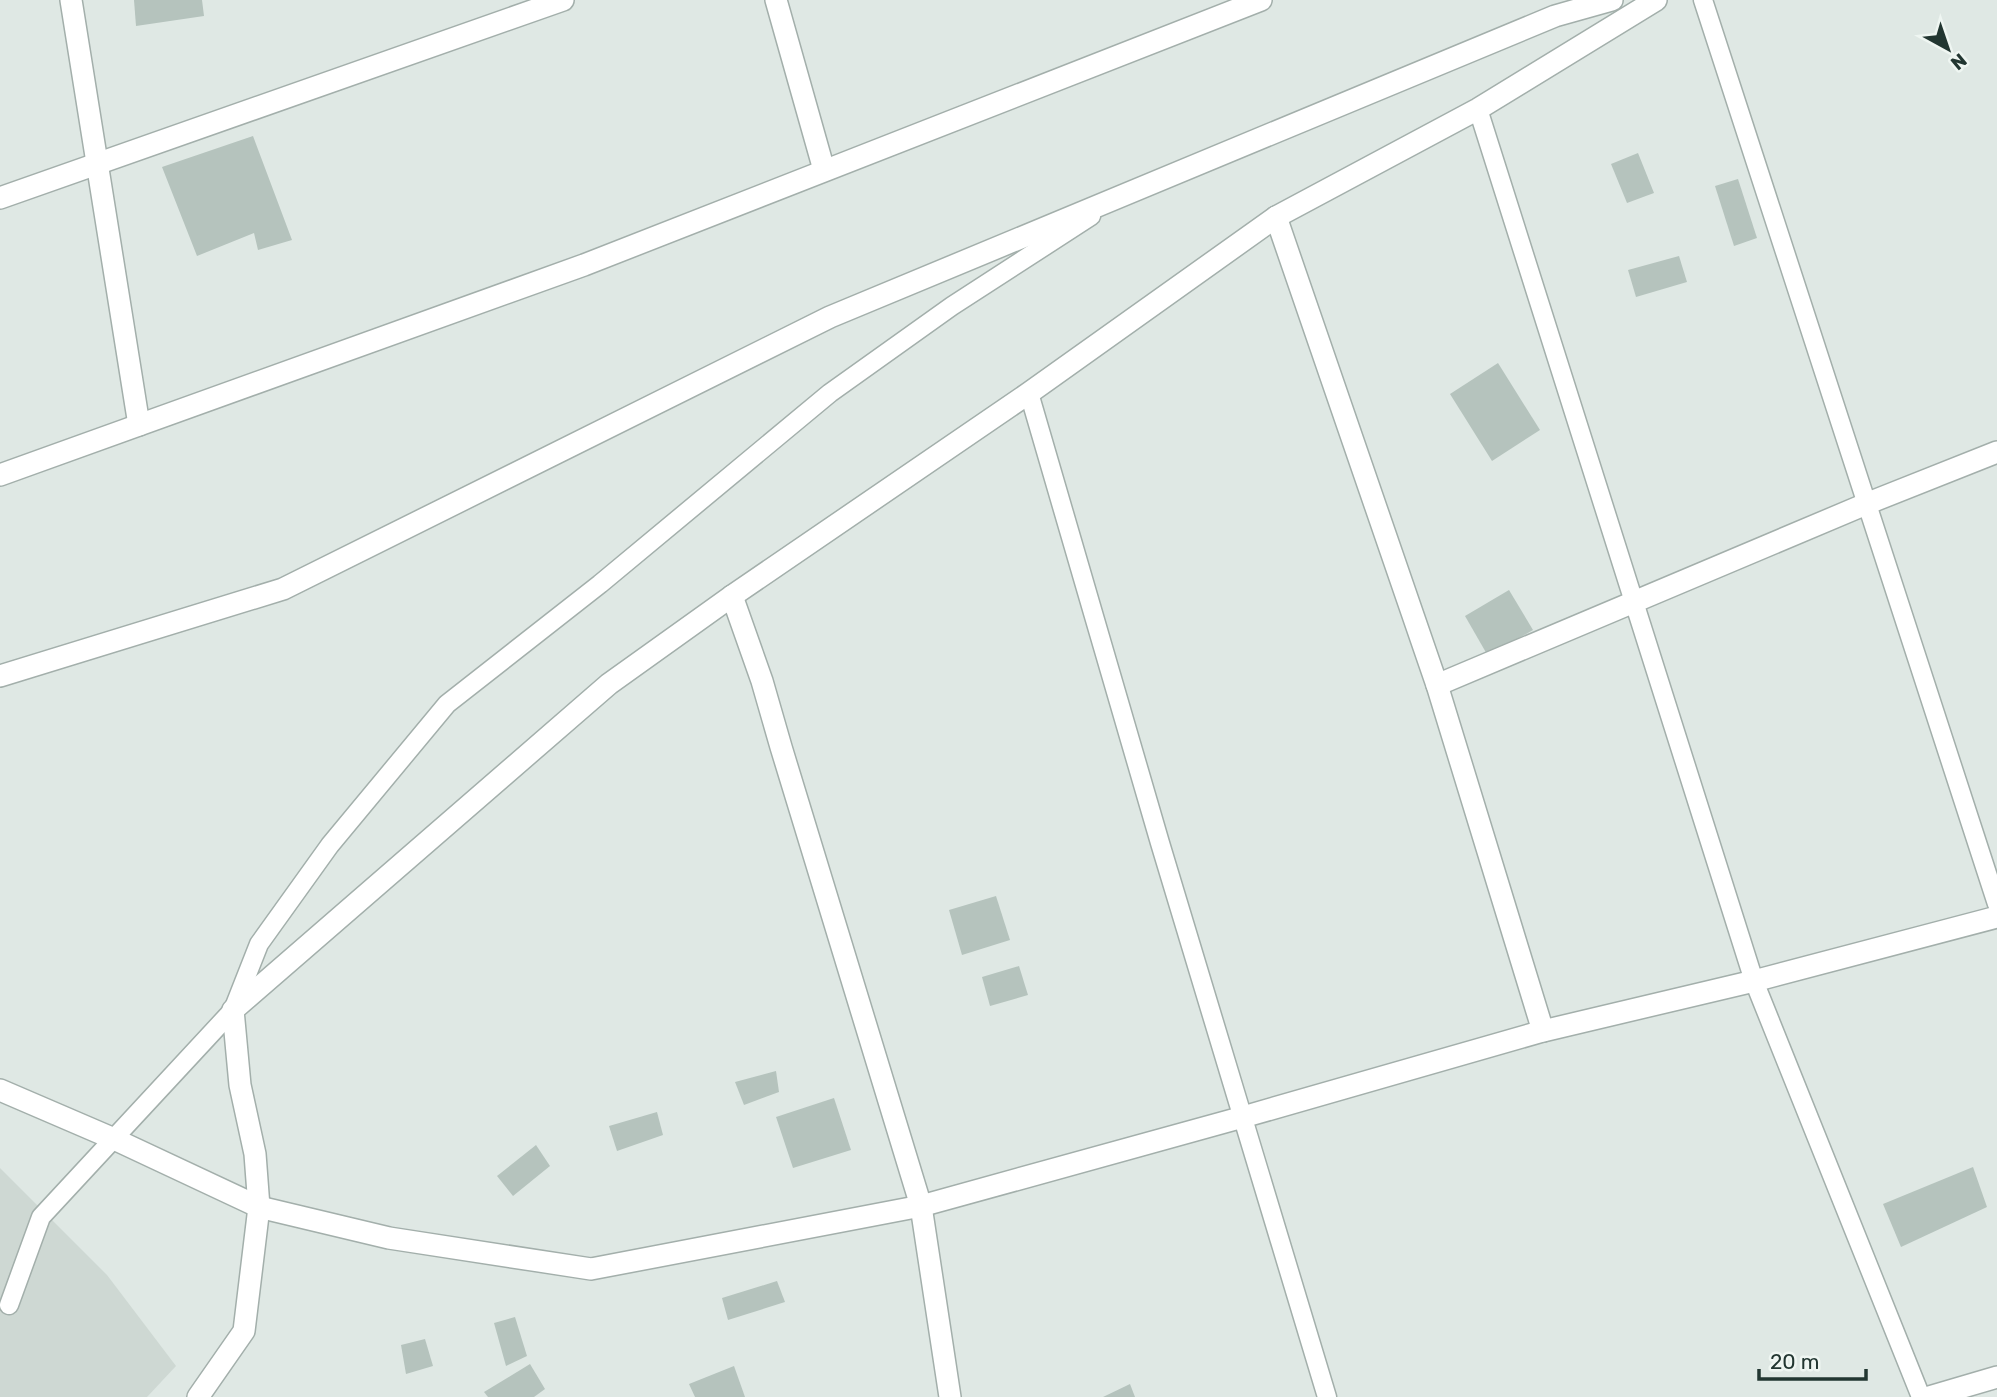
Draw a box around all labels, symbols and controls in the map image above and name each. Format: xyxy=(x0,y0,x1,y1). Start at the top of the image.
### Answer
north arrow xyxy=(1913,14,1983,84)
text: N xyxy=(1946,48,1971,75)
scale bar xyxy=(1759,1338,1866,1382)
text: 20 m xyxy=(1770,1349,1819,1374)

